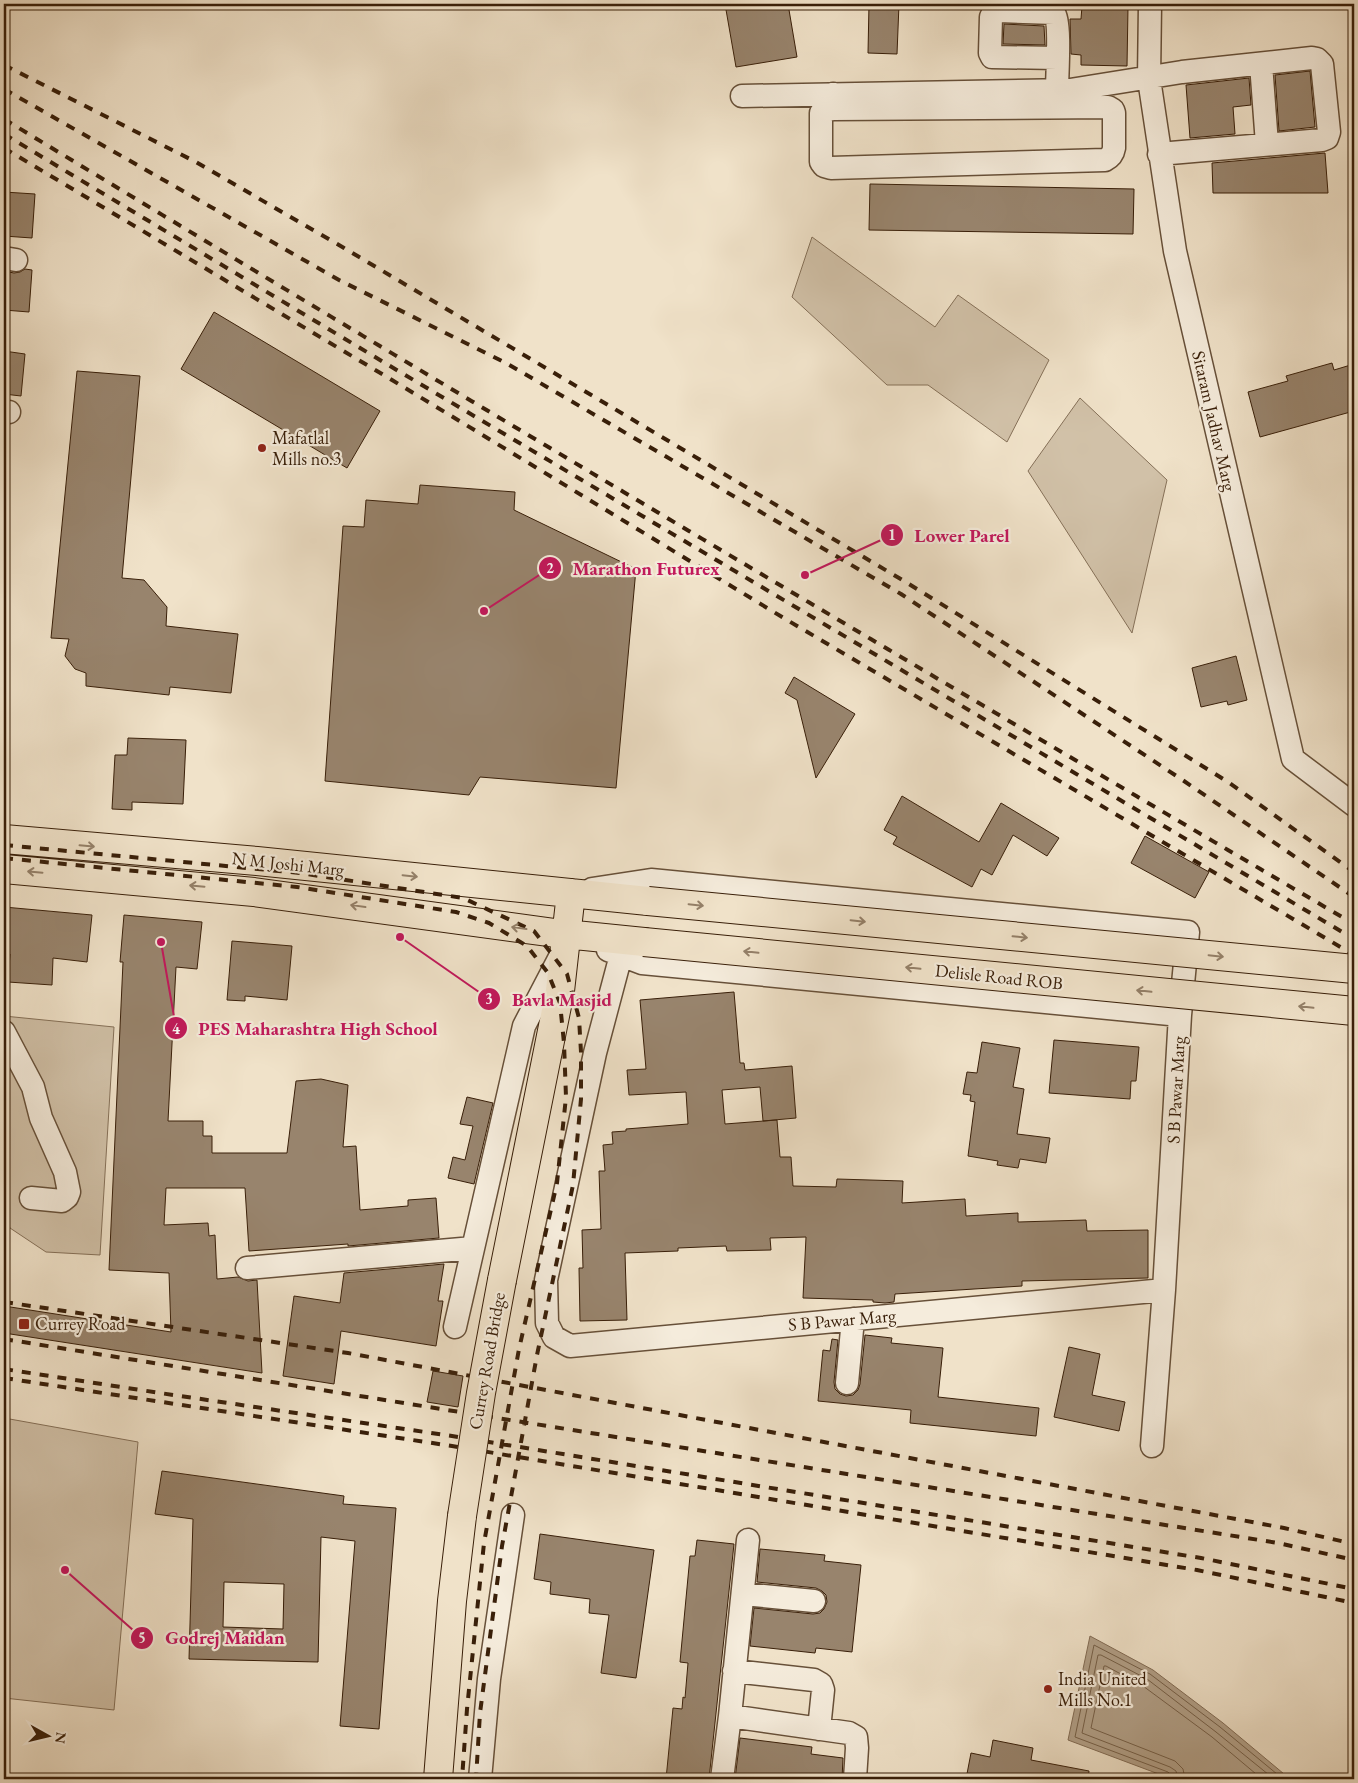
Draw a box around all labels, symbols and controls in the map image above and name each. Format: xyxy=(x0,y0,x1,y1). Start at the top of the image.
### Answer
street label: Sitaram Jadhav Marg xyxy=(1187,348,1242,493)
place label: Mafatlal Mills no.3 xyxy=(272,426,341,470)
marker: Mafatlal Mills no.3 xyxy=(256,442,268,454)
callout: Lower Parel xyxy=(880,518,1020,552)
text: Lower Parel xyxy=(914,523,1010,548)
text: 1 xyxy=(888,525,896,544)
callout: Marathon Futurex xyxy=(537,551,729,585)
text: Marathon Futurex xyxy=(572,556,720,581)
text: 2 xyxy=(546,558,554,577)
one-way arrow xyxy=(79,841,95,851)
street label: N M Joshi Marg xyxy=(231,846,345,881)
one-way arrow xyxy=(27,867,43,877)
one-way arrow xyxy=(402,872,418,881)
one-way arrow xyxy=(189,881,205,891)
one-way arrow xyxy=(688,900,704,910)
one-way arrow xyxy=(350,901,366,911)
one-way arrow xyxy=(850,916,866,926)
one-way arrow xyxy=(511,923,527,933)
one-way arrow xyxy=(1011,932,1027,941)
one-way arrow xyxy=(743,948,759,957)
one-way arrow xyxy=(1208,951,1224,961)
street label: Delisle Road ROB xyxy=(934,958,1064,995)
one-way arrow xyxy=(905,963,921,973)
callout: Bavla Masjid xyxy=(477,982,622,1016)
one-way arrow xyxy=(1136,986,1152,996)
text: Bavla Masjid xyxy=(512,987,613,1012)
text: 3 xyxy=(485,989,493,1008)
one-way arrow xyxy=(1298,1002,1314,1011)
callout: PES Maharashtra High School xyxy=(163,1011,448,1045)
text: PES Maharashtra High School xyxy=(198,1016,438,1041)
text: 4 xyxy=(172,1019,181,1038)
street label: S B Pawar Marg xyxy=(1161,1035,1190,1144)
street label: Currey Road Bridge xyxy=(463,1290,510,1431)
street label: S B Pawar Marg xyxy=(787,1303,897,1336)
place label: Currey Road xyxy=(35,1312,126,1335)
marker: Currey Road xyxy=(17,1317,31,1331)
callout: Godrej Maidan xyxy=(130,1621,294,1655)
text: Godrej Maidan xyxy=(165,1625,285,1650)
text: 5 xyxy=(138,1628,146,1647)
place label: India United Mills No.1 xyxy=(1058,1667,1148,1711)
marker: India United Mills No.1 xyxy=(1042,1683,1054,1695)
north arrow xyxy=(22,1710,72,1760)
text: N xyxy=(51,1731,71,1745)

